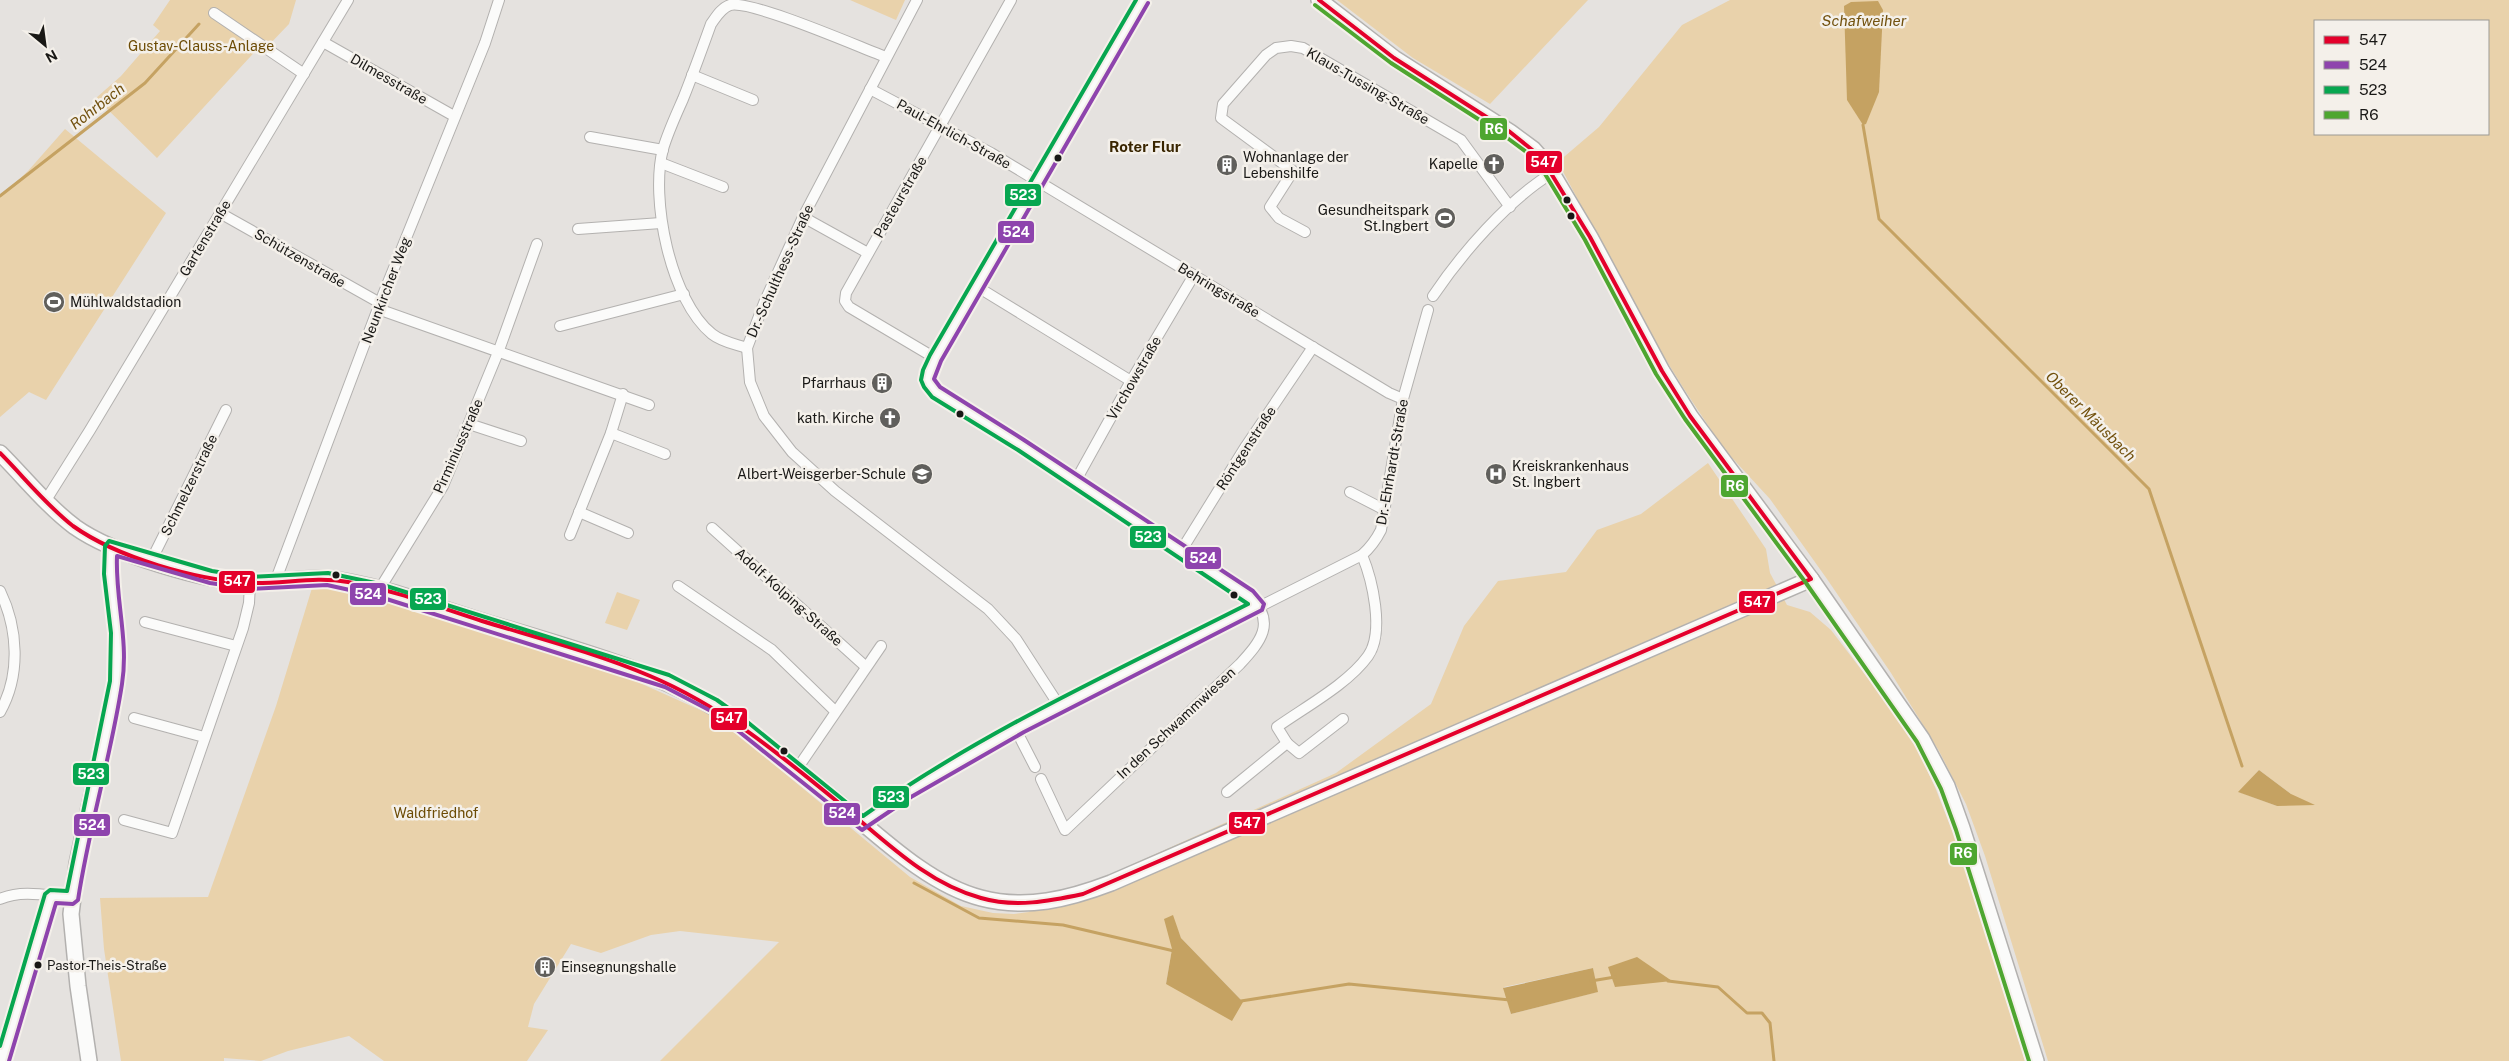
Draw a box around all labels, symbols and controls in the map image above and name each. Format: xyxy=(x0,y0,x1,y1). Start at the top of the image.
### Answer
water label: Schafweiher xyxy=(1822,12,1907,29)
north arrow xyxy=(20,20,70,70)
legend xyxy=(2314,20,2489,135)
text: 547 xyxy=(2359,31,2387,48)
park label: Gustav-Clauss-Anlage xyxy=(128,38,274,54)
street label: Klaus-Tussing-Straße xyxy=(1304,44,1432,128)
text: N xyxy=(43,47,60,66)
street label: Dilmesstraße xyxy=(348,51,430,107)
text: 524 xyxy=(2359,56,2387,73)
water label: Rohrbach xyxy=(66,79,128,133)
text: 523 xyxy=(2359,81,2387,98)
street label: Paul-Ehrlich-Straße xyxy=(894,96,1014,172)
text: R6 xyxy=(2359,106,2379,123)
line badge: R6 xyxy=(1479,117,1508,141)
text: R6 xyxy=(1485,121,1504,137)
district label: Roter Flur xyxy=(1109,138,1181,155)
place label: Wohnanlage der Lebenshilfe xyxy=(1243,149,1349,181)
line badge: 547 xyxy=(1525,150,1563,174)
church icon: Kapelle xyxy=(1482,152,1506,176)
street label: Pasteurstraße xyxy=(870,153,930,241)
unlabelled marker xyxy=(1053,153,1063,163)
building icon: Wohnanlage der Lebenshilfe xyxy=(1215,153,1239,177)
text: 547 xyxy=(1530,154,1558,170)
place label: Kapelle xyxy=(1429,156,1478,172)
line badge: 523 xyxy=(1004,183,1042,207)
text: 523 xyxy=(1009,187,1037,203)
unlabelled marker xyxy=(1562,195,1572,205)
street label: Gartenstraße xyxy=(176,197,234,279)
street label: Dr.-Schulthess-Straße xyxy=(743,202,817,340)
place label: Gesundheitspark St.Ingbert xyxy=(1318,202,1429,234)
sports icon: Gesundheitspark St.Ingbert xyxy=(1433,206,1457,230)
unlabelled marker xyxy=(1566,211,1576,221)
line badge: 524 xyxy=(997,220,1035,244)
text: 524 xyxy=(1002,224,1030,240)
street label: Schützenstraße xyxy=(252,225,349,291)
street label: Neunkircher Weg xyxy=(358,234,414,346)
street label: Behringstraße xyxy=(1175,259,1263,321)
sports icon: Mühlwaldstadion xyxy=(42,290,66,314)
place label: Mühlwaldstadion xyxy=(70,294,181,310)
street label: Virchowstraße xyxy=(1104,333,1164,423)
water label: Oberer Mäusbach xyxy=(2043,368,2139,464)
building icon: Pfarrhaus xyxy=(870,371,894,395)
place label: Pfarrhaus xyxy=(802,375,866,391)
street label: Pirminiusstraße xyxy=(430,396,486,496)
street label: Dr.-Ehrhardt-Straße xyxy=(1373,398,1411,526)
street label: Röntgenstraße xyxy=(1213,403,1279,493)
church icon: kath. Kirche xyxy=(878,406,902,430)
unlabelled marker xyxy=(955,409,965,419)
place label: kath. Kirche xyxy=(797,410,874,426)
street label: Schmelzerstraße xyxy=(158,432,221,538)
place label: Kreiskrankenhaus St. Ingbert xyxy=(1512,458,1629,490)
school or university icon: Albert-Weisgerber-Schule xyxy=(910,462,934,486)
hospital icon: Kreiskrankenhaus St. Ingbert xyxy=(1484,462,1508,486)
place label: Albert-Weisgerber-Schule xyxy=(737,466,906,482)
line badge: R6 xyxy=(1720,474,1749,498)
text: R6 xyxy=(1726,478,1745,494)
line badge: 523 xyxy=(1129,525,1167,549)
text: 523 xyxy=(1134,529,1162,545)
street label: Adolf-Kolping-Straße xyxy=(732,545,846,649)
line badge: 524 xyxy=(1184,546,1222,570)
text: 524 xyxy=(1189,550,1217,566)
line badge: 547 xyxy=(218,570,256,594)
unlabelled marker xyxy=(331,570,341,580)
text: 547 xyxy=(223,573,251,589)
line badge: 524 xyxy=(349,582,387,606)
text: 524 xyxy=(354,586,382,602)
line badge: 523 xyxy=(409,587,447,611)
unlabelled marker xyxy=(1229,590,1239,600)
line badge: 547 xyxy=(1738,590,1776,614)
text: 523 xyxy=(414,591,442,607)
text: 547 xyxy=(1743,594,1771,610)
street label: In den Schwammwiesen xyxy=(1114,664,1238,782)
line badge: 547 xyxy=(710,707,748,731)
text: 547 xyxy=(715,710,743,726)
unlabelled marker xyxy=(779,746,789,756)
line badge: 523 xyxy=(72,762,110,786)
text: 523 xyxy=(77,766,105,782)
line badge: 523 xyxy=(872,785,910,809)
text: 523 xyxy=(877,789,905,805)
line badge: 524 xyxy=(823,802,861,826)
park label: Waldfriedhof xyxy=(394,805,479,821)
text: 524 xyxy=(828,805,856,821)
line badge: 547 xyxy=(1228,811,1266,835)
line badge: 524 xyxy=(73,813,111,837)
text: 547 xyxy=(1233,815,1261,831)
text: 524 xyxy=(78,817,106,833)
line badge: R6 xyxy=(1949,842,1978,866)
text: R6 xyxy=(1954,845,1973,861)
building icon: Einsegnungshalle xyxy=(533,955,557,979)
place label: Pastor-Theis-Straße xyxy=(47,958,167,973)
place label: Einsegnungshalle xyxy=(561,959,676,975)
marker: Pastor-Theis-Straße xyxy=(33,960,43,970)

